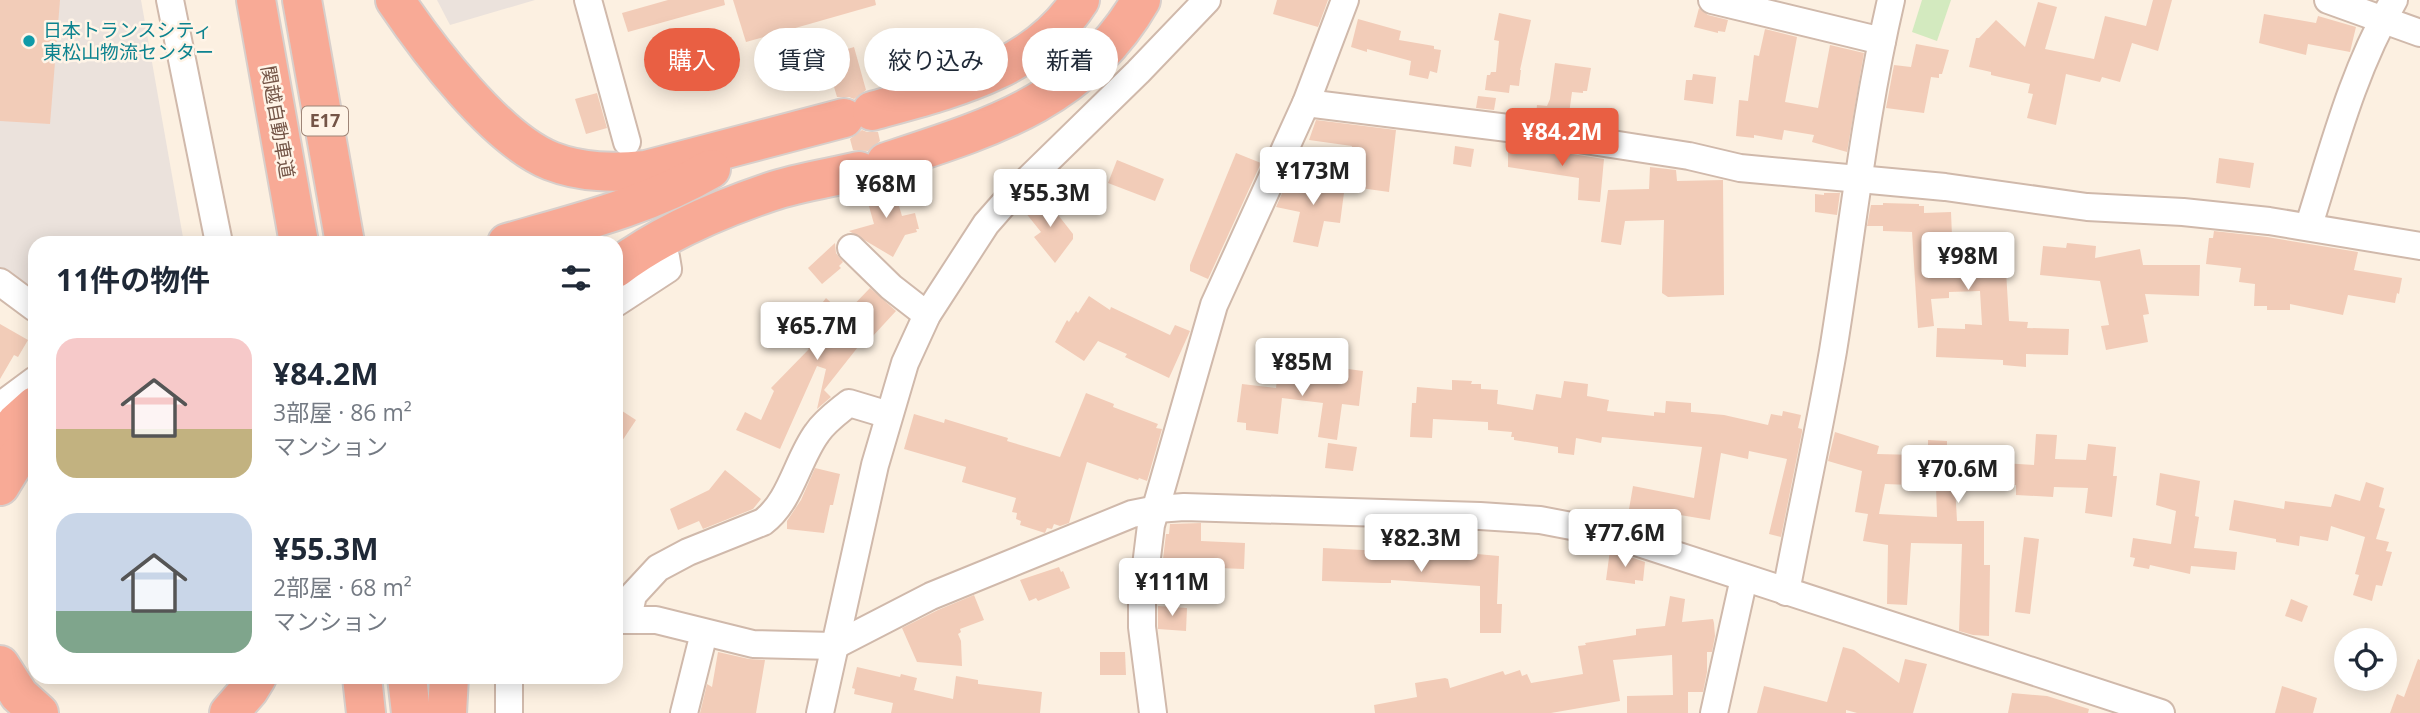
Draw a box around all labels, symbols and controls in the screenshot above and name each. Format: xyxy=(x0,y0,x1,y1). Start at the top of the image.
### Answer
place label: 日本トランスシティ 東松山物流センター xyxy=(43,17,214,65)
chip: 購入 xyxy=(644,28,740,91)
chip: 賃貸 xyxy=(754,28,850,91)
chip: 絞り込み xyxy=(864,28,1008,91)
chip: 新着 xyxy=(1022,28,1118,91)
marker: 日本トランスシティ 東松山物流センター xyxy=(21,33,37,49)
street label: 関越自動車道 xyxy=(255,64,301,180)
road number: E17 xyxy=(302,106,348,136)
pin: ¥84.2M xyxy=(1505,108,1619,168)
text: ¥84.2M xyxy=(1522,115,1602,147)
pin: ¥173M xyxy=(1264,148,1362,207)
text: ¥173M xyxy=(1276,154,1350,186)
pin: ¥68M xyxy=(845,160,927,220)
text: ¥68M xyxy=(855,167,917,199)
pin: ¥55.3M xyxy=(993,170,1107,229)
text: ¥55.3M xyxy=(1010,176,1090,208)
pin: ¥98M xyxy=(1927,232,2009,292)
text: ¥98M xyxy=(1937,239,1999,271)
text: 11件の物件 xyxy=(56,259,210,300)
icon: filters xyxy=(557,259,595,297)
pin: ¥65.7M xyxy=(760,302,874,362)
text: ¥65.7M xyxy=(777,309,857,341)
pin: ¥85M xyxy=(1261,338,1343,398)
text: ¥85M xyxy=(1271,345,1333,377)
text: ¥84.2M xyxy=(273,353,378,394)
icon: home xyxy=(112,366,196,450)
text: 3部屋 · 86 m² xyxy=(273,396,412,428)
text: マンション xyxy=(273,430,388,462)
pin: ¥70.6M xyxy=(1901,446,2015,505)
text: ¥70.6M xyxy=(1918,452,1998,484)
pin: ¥77.6M xyxy=(1568,510,1682,569)
pin: ¥82.3M xyxy=(1364,514,1478,574)
text: ¥77.6M xyxy=(1585,516,1665,548)
text: ¥82.3M xyxy=(1381,521,1461,553)
text: ¥55.3M xyxy=(273,528,378,569)
icon: home xyxy=(112,541,196,625)
pin: ¥111M xyxy=(1123,558,1221,618)
text: ¥111M xyxy=(1135,565,1209,597)
text: 2部屋 · 68 m² xyxy=(273,571,412,603)
text: マンション xyxy=(273,605,388,637)
map controls xyxy=(2334,628,2397,691)
button: locate xyxy=(2334,628,2397,691)

